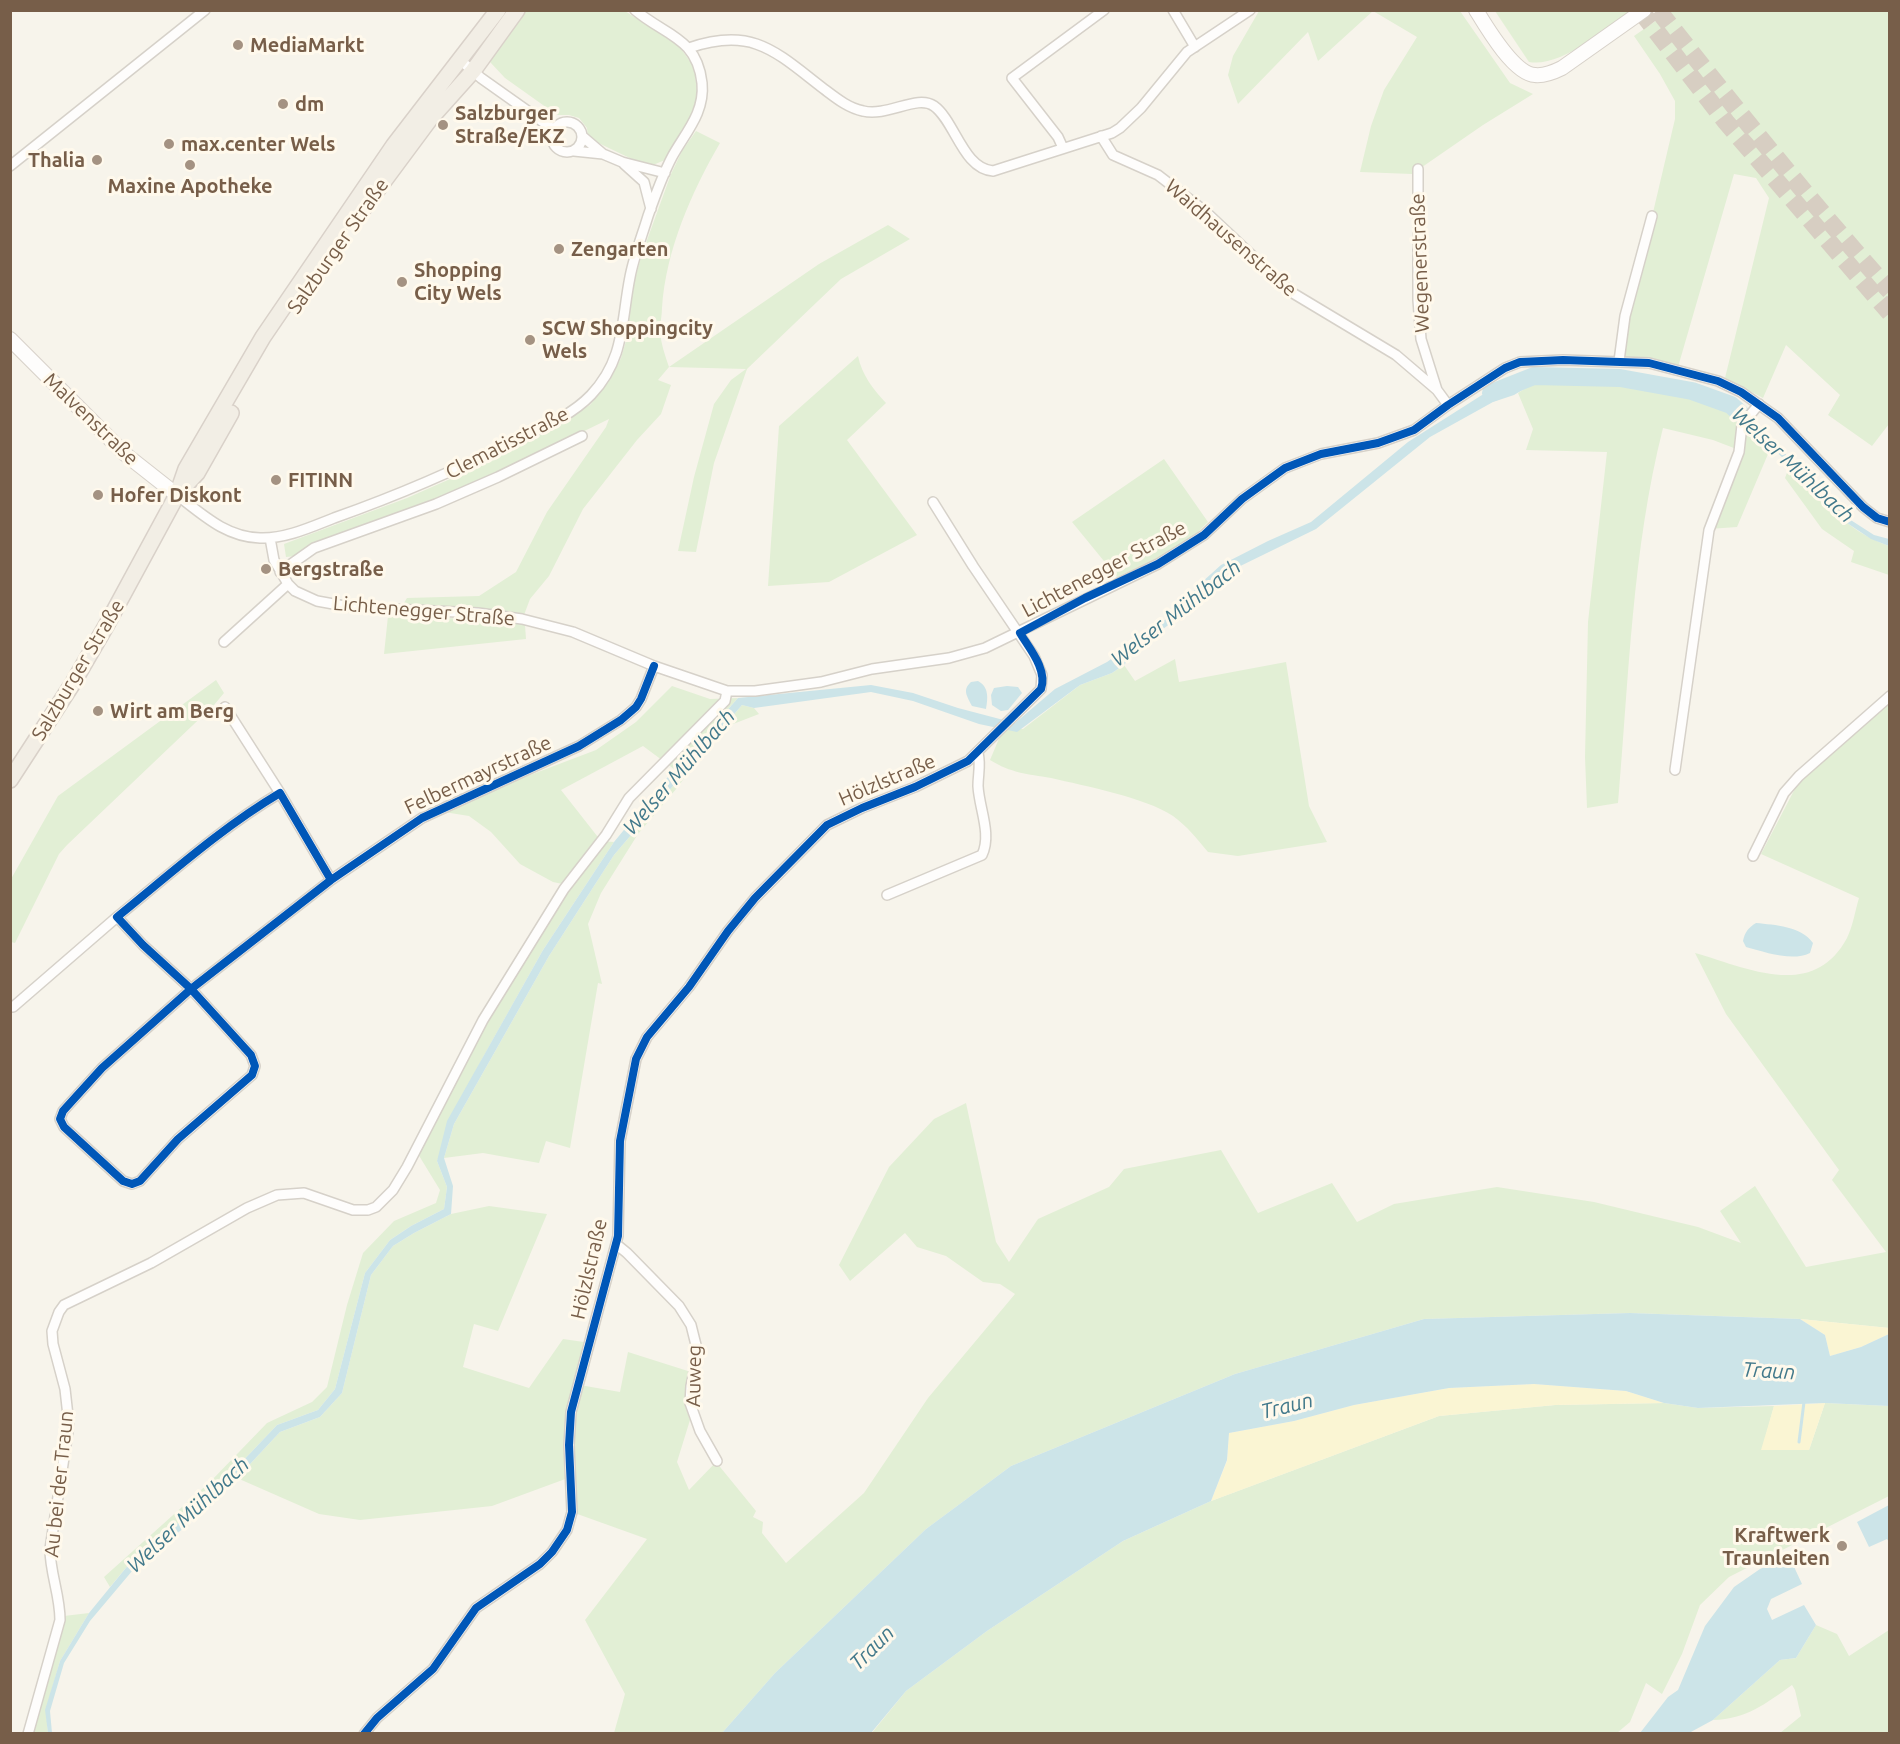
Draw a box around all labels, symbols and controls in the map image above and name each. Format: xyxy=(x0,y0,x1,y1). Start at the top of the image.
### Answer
place label: MediaMarkt xyxy=(250,33,364,57)
marker: MediaMarkt xyxy=(231,38,245,52)
place label: dm xyxy=(295,92,324,116)
marker: dm xyxy=(276,97,290,111)
place label: Salzburger Straße/EKZ xyxy=(455,101,564,148)
marker: Salzburger Straße/EKZ xyxy=(436,118,450,132)
place label: max.center Wels xyxy=(181,132,335,156)
marker: max.center Wels xyxy=(162,137,176,151)
place label: Thalia xyxy=(28,148,85,172)
marker: Thalia xyxy=(90,153,104,167)
marker: Maxine Apotheke xyxy=(183,158,197,172)
place label: Maxine Apotheke xyxy=(107,174,273,198)
street label: Salzburger Straße xyxy=(282,174,394,318)
street label: Waidhausenstraße xyxy=(1160,174,1302,302)
street label: Wegenerstraße xyxy=(1406,193,1434,333)
place label: Zengarten xyxy=(571,237,668,261)
marker: Zengarten xyxy=(552,242,566,256)
place label: Shopping City Wels xyxy=(414,258,502,305)
marker: Shopping City Wels xyxy=(395,275,409,289)
place label: SCW Shoppingcity Wels xyxy=(542,316,713,363)
marker: SCW Shoppingcity Wels xyxy=(523,333,537,347)
street label: Malvenstraße xyxy=(39,368,143,470)
street label: Clematisstraße xyxy=(441,402,573,484)
water label: Welser Mühlbach xyxy=(1727,402,1859,528)
place label: FITINN xyxy=(288,468,353,492)
marker: FITINN xyxy=(269,473,283,487)
place label: Hofer Diskont xyxy=(110,483,242,507)
marker: Hofer Diskont xyxy=(91,488,105,502)
street label: Lichtenegger Straße xyxy=(1018,516,1190,622)
water label: Welser Mühlbach xyxy=(1106,554,1246,672)
place label: Bergstraße xyxy=(278,557,384,581)
marker: Bergstraße xyxy=(259,562,273,576)
street label: Lichtenegger Straße xyxy=(332,591,516,631)
street label: Salzburger Straße xyxy=(27,595,129,745)
place label: Wirt am Berg xyxy=(110,699,234,723)
marker: Wirt am Berg xyxy=(91,704,105,718)
water label: Welser Mühlbach xyxy=(618,704,740,840)
street label: Felbermayrstraße xyxy=(401,730,555,820)
street label: Hölzlstraße xyxy=(835,749,939,811)
street label: Hölzlstraße xyxy=(566,1216,612,1322)
street label: Auweg xyxy=(681,1345,707,1407)
water label: Traun xyxy=(1742,1357,1796,1385)
water label: Traun xyxy=(1258,1387,1316,1425)
street label: Au bei der Traun xyxy=(39,1410,79,1558)
water label: Welser Mühlbach xyxy=(122,1452,254,1578)
place label: Kraftwerk Traunleiten xyxy=(1722,1523,1830,1570)
marker: Kraftwerk Traunleiten xyxy=(1835,1539,1849,1553)
water label: Traun xyxy=(844,1620,900,1676)

